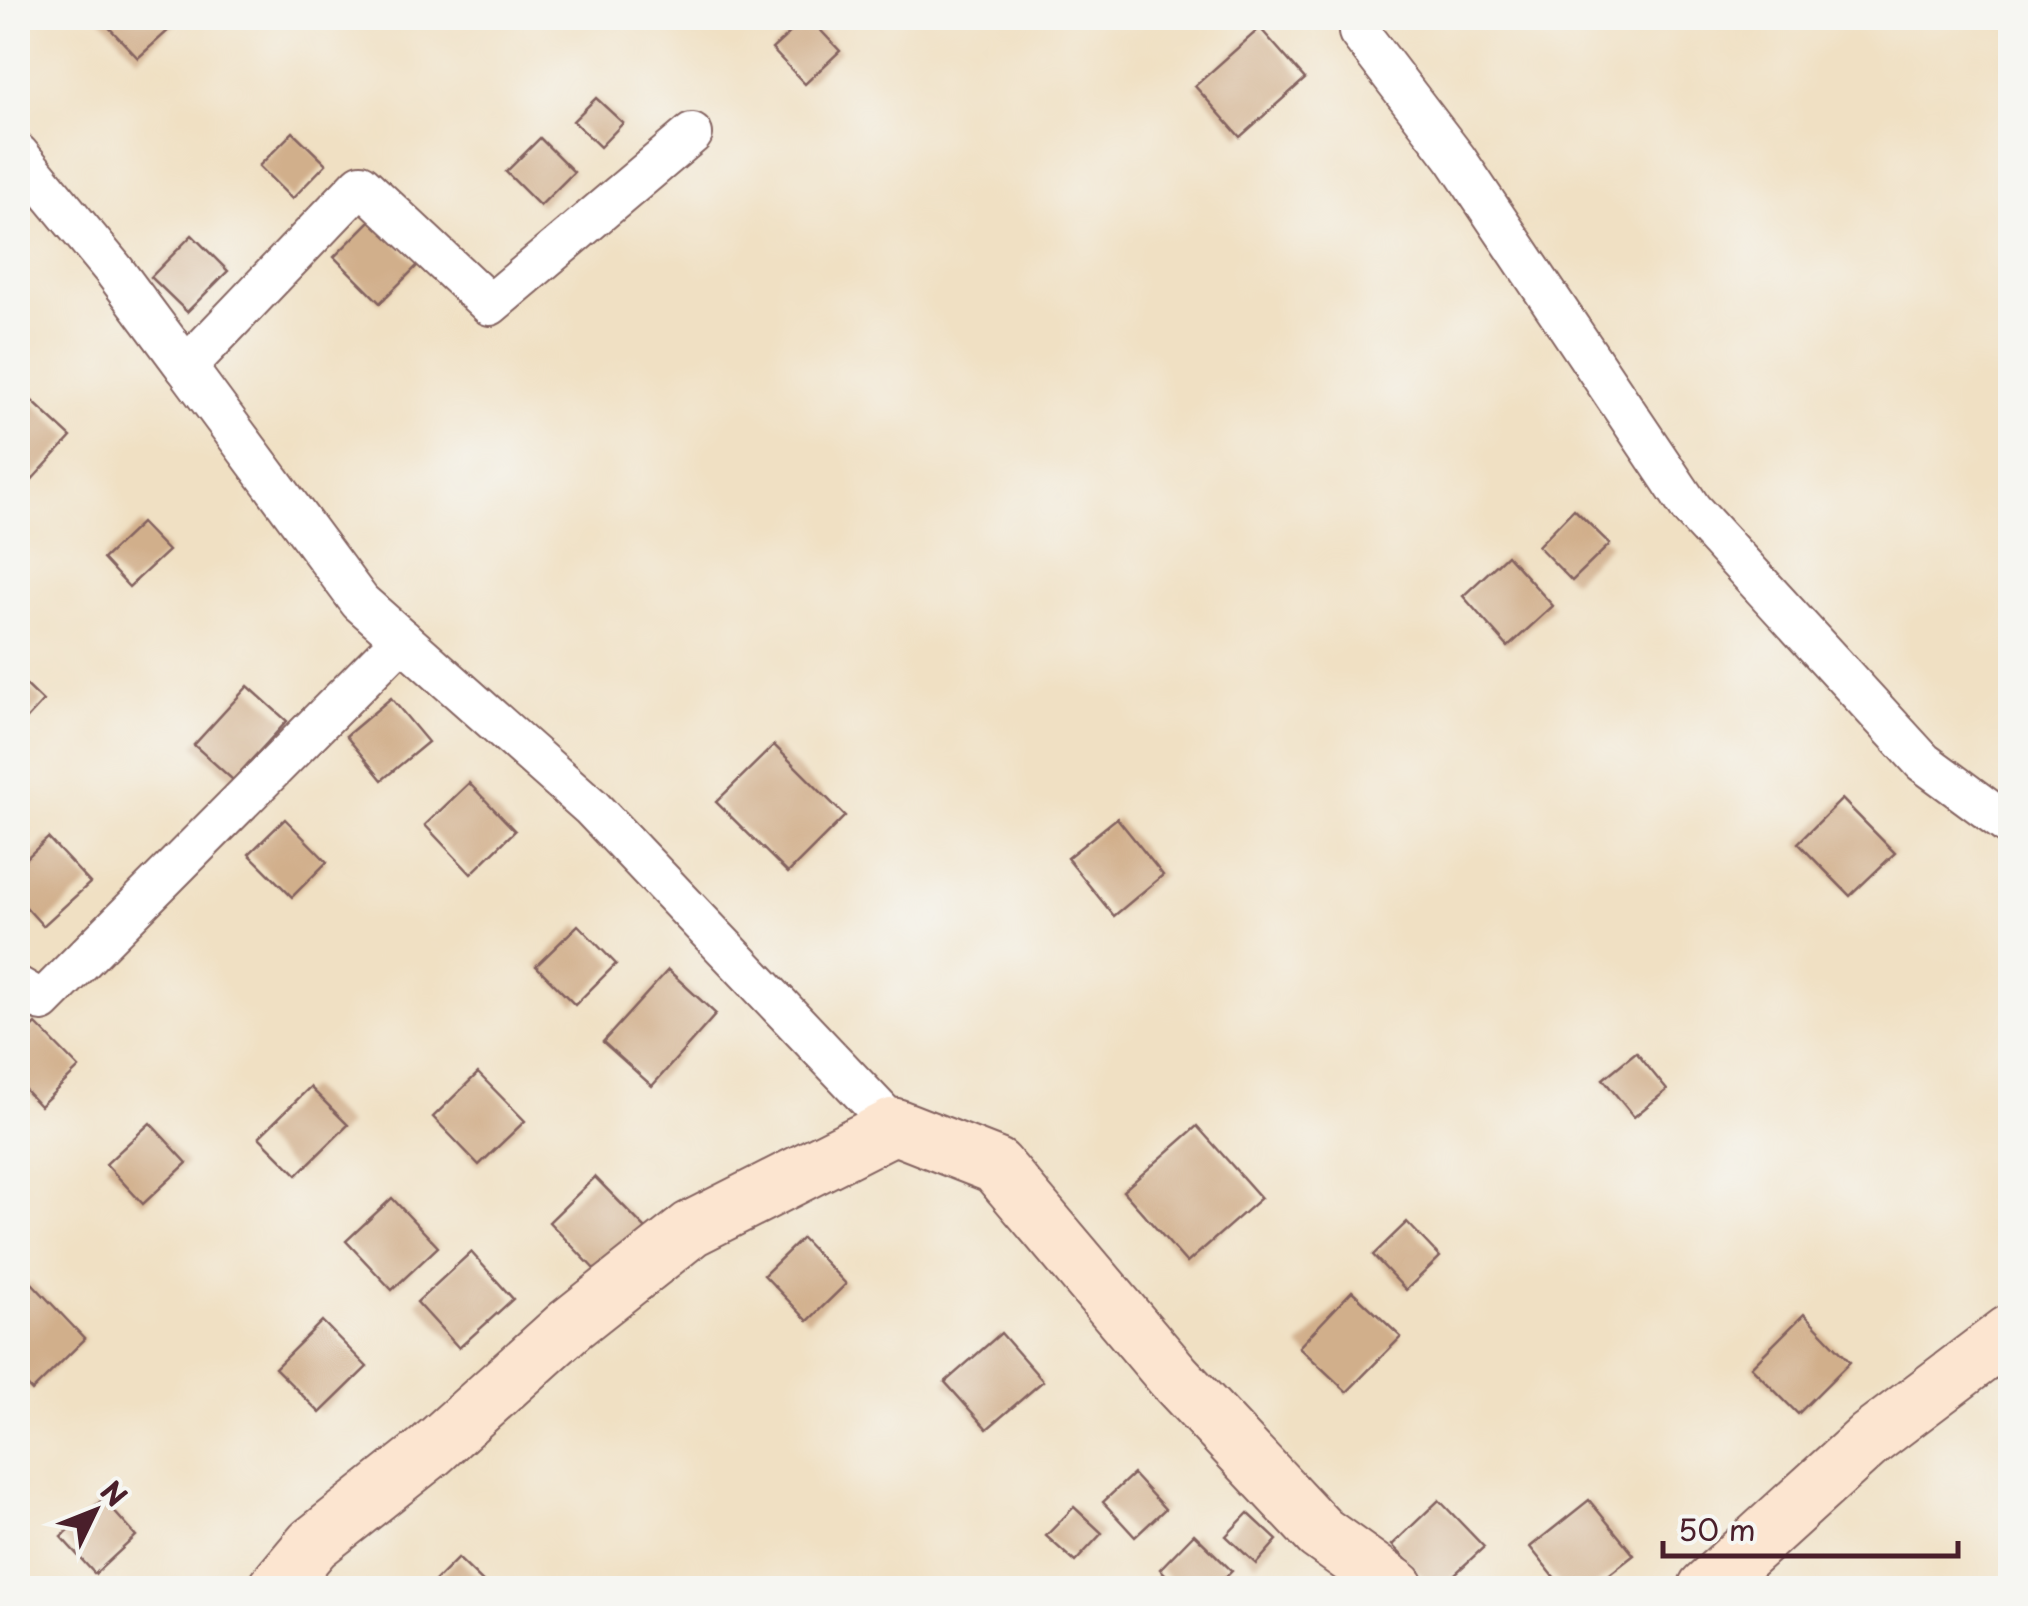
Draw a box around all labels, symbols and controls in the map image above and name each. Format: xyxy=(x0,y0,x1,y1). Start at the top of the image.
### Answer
north arrow xyxy=(45,1461,145,1561)
text: N xyxy=(91,1470,138,1516)
scale bar xyxy=(1663,1496,1958,1558)
text: 50 m xyxy=(1678,1506,1756,1551)

